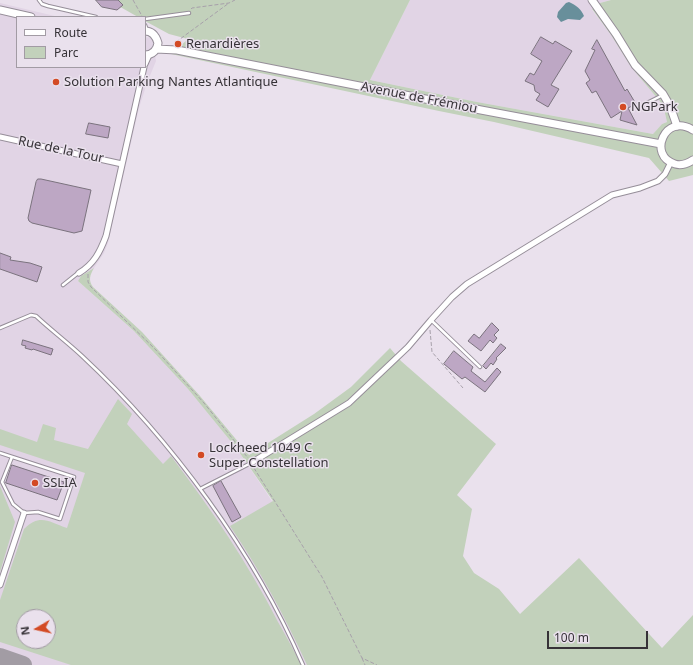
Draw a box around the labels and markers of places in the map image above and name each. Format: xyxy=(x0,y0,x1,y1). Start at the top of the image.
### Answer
place label: Renardières xyxy=(186,36,259,52)
marker: Renardières xyxy=(173,39,183,49)
place label: Solution Parking Nantes Atlantique xyxy=(64,74,278,90)
marker: Solution Parking Nantes Atlantique xyxy=(51,77,61,87)
place label: NGPark xyxy=(631,99,678,115)
marker: NGPark xyxy=(618,102,628,112)
place label: Lockheed 1049 C Super Constellation xyxy=(209,440,329,471)
marker: Lockheed 1049 C Super Constellation xyxy=(196,450,206,460)
place label: SSLIA xyxy=(43,475,77,491)
marker: SSLIA xyxy=(30,478,40,488)

